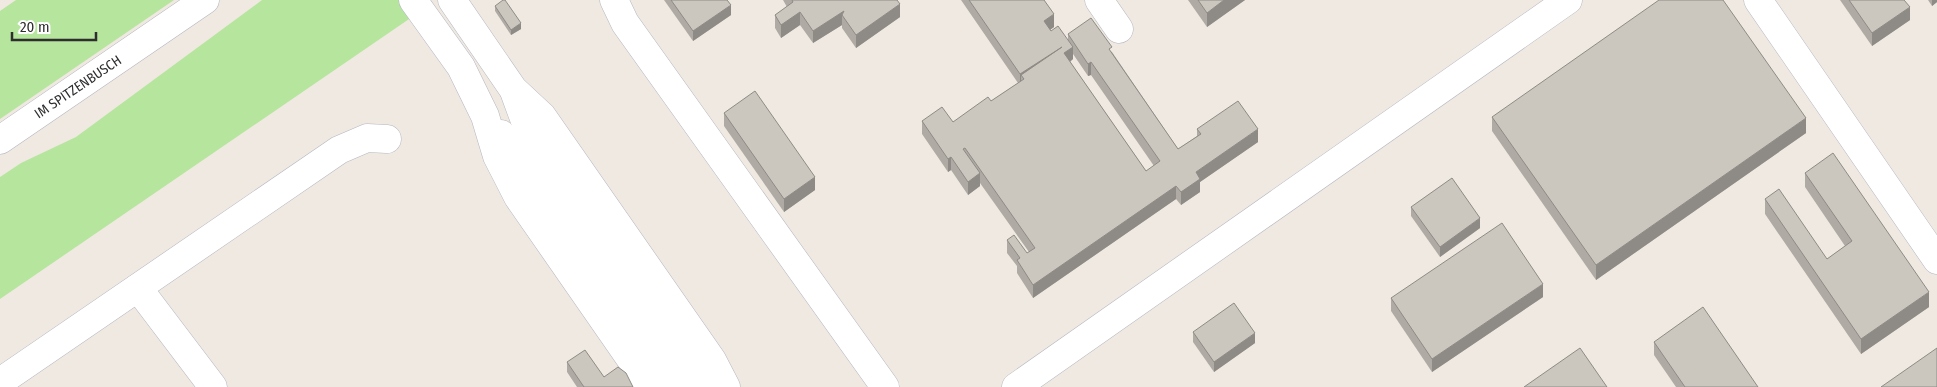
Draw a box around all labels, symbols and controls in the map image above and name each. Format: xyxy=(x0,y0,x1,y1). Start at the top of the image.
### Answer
scale bar xyxy=(12,10,96,42)
text: 20 m xyxy=(20,18,50,36)
street label: IM SPITZENBUSCH xyxy=(31,52,125,122)

